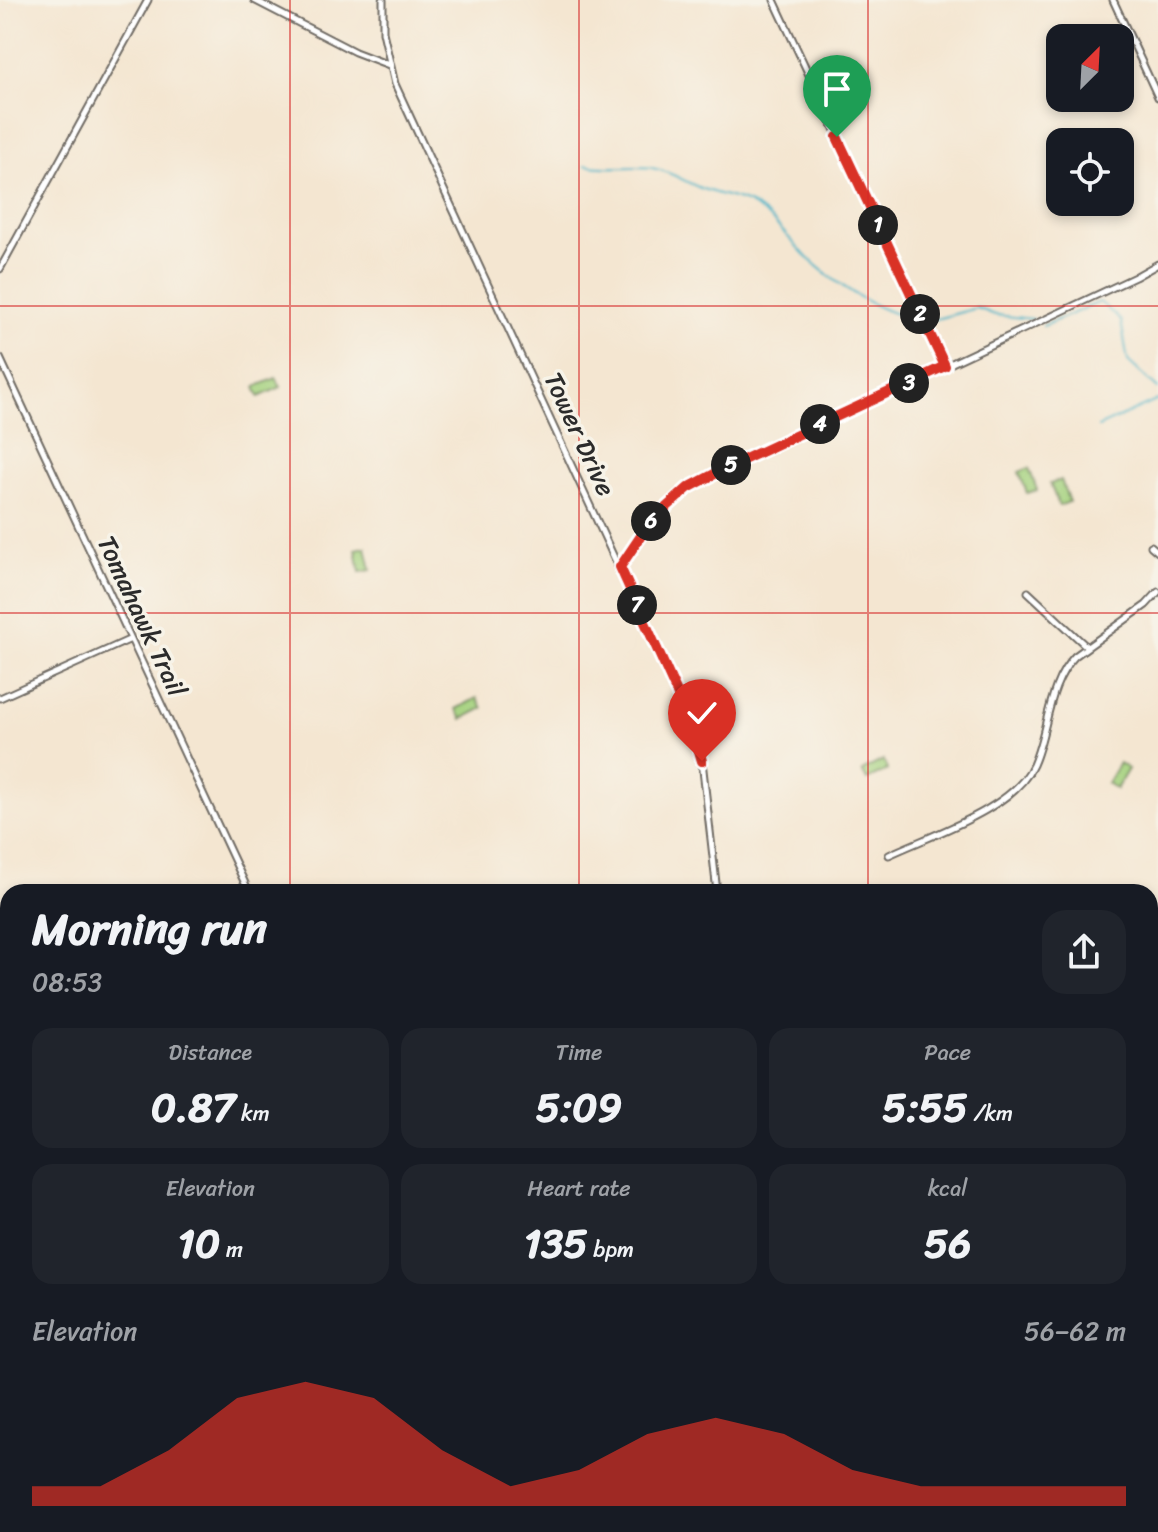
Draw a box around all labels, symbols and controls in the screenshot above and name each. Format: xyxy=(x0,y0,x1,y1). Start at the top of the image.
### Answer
north arrow xyxy=(1046,24,1134,112)
map controls xyxy=(1046,24,1134,216)
pin xyxy=(803,55,871,137)
icon: arrive xyxy=(815,67,859,111)
button: locate xyxy=(1046,128,1134,216)
pin: 1 xyxy=(858,205,898,245)
text: 1 xyxy=(873,205,883,244)
pin: 2 xyxy=(900,294,940,334)
text: 2 xyxy=(914,294,926,333)
pin: 3 xyxy=(889,363,929,403)
text: 3 xyxy=(903,363,915,402)
street label: Tower Drive xyxy=(531,364,629,504)
pin: 4 xyxy=(800,404,840,444)
text: 4 xyxy=(813,404,827,443)
pin: 5 xyxy=(711,445,751,485)
text: 5 xyxy=(724,445,738,484)
pin: 6 xyxy=(631,501,671,541)
text: 6 xyxy=(645,501,657,540)
street label: Tomahawk Trail xyxy=(84,527,200,705)
pin: 7 xyxy=(617,585,657,625)
text: 7 xyxy=(631,585,643,624)
pin xyxy=(668,679,736,761)
icon: check xyxy=(680,691,724,735)
text: Morning run xyxy=(32,890,267,968)
button: share xyxy=(1042,910,1126,994)
text: 08:53 xyxy=(32,959,102,1005)
text: Distance xyxy=(169,1033,252,1072)
text: Time xyxy=(556,1033,602,1072)
text: Pace xyxy=(924,1033,971,1072)
text: 0.87 xyxy=(151,1072,235,1143)
text: 5:09 xyxy=(536,1072,622,1143)
text: 5:55 xyxy=(882,1072,968,1143)
text: km xyxy=(235,1094,270,1133)
text: /km xyxy=(968,1094,1013,1133)
text: Elevation xyxy=(166,1169,255,1208)
text: Heart rate xyxy=(527,1169,631,1208)
text: kcal xyxy=(928,1169,968,1208)
text: 10 xyxy=(178,1208,220,1279)
text: 135 xyxy=(524,1208,588,1279)
text: 56 xyxy=(924,1208,971,1279)
text: m xyxy=(220,1230,243,1269)
text: bpm xyxy=(588,1230,634,1269)
text: Elevation xyxy=(32,1308,137,1354)
text: 56–62 m xyxy=(1024,1308,1126,1354)

